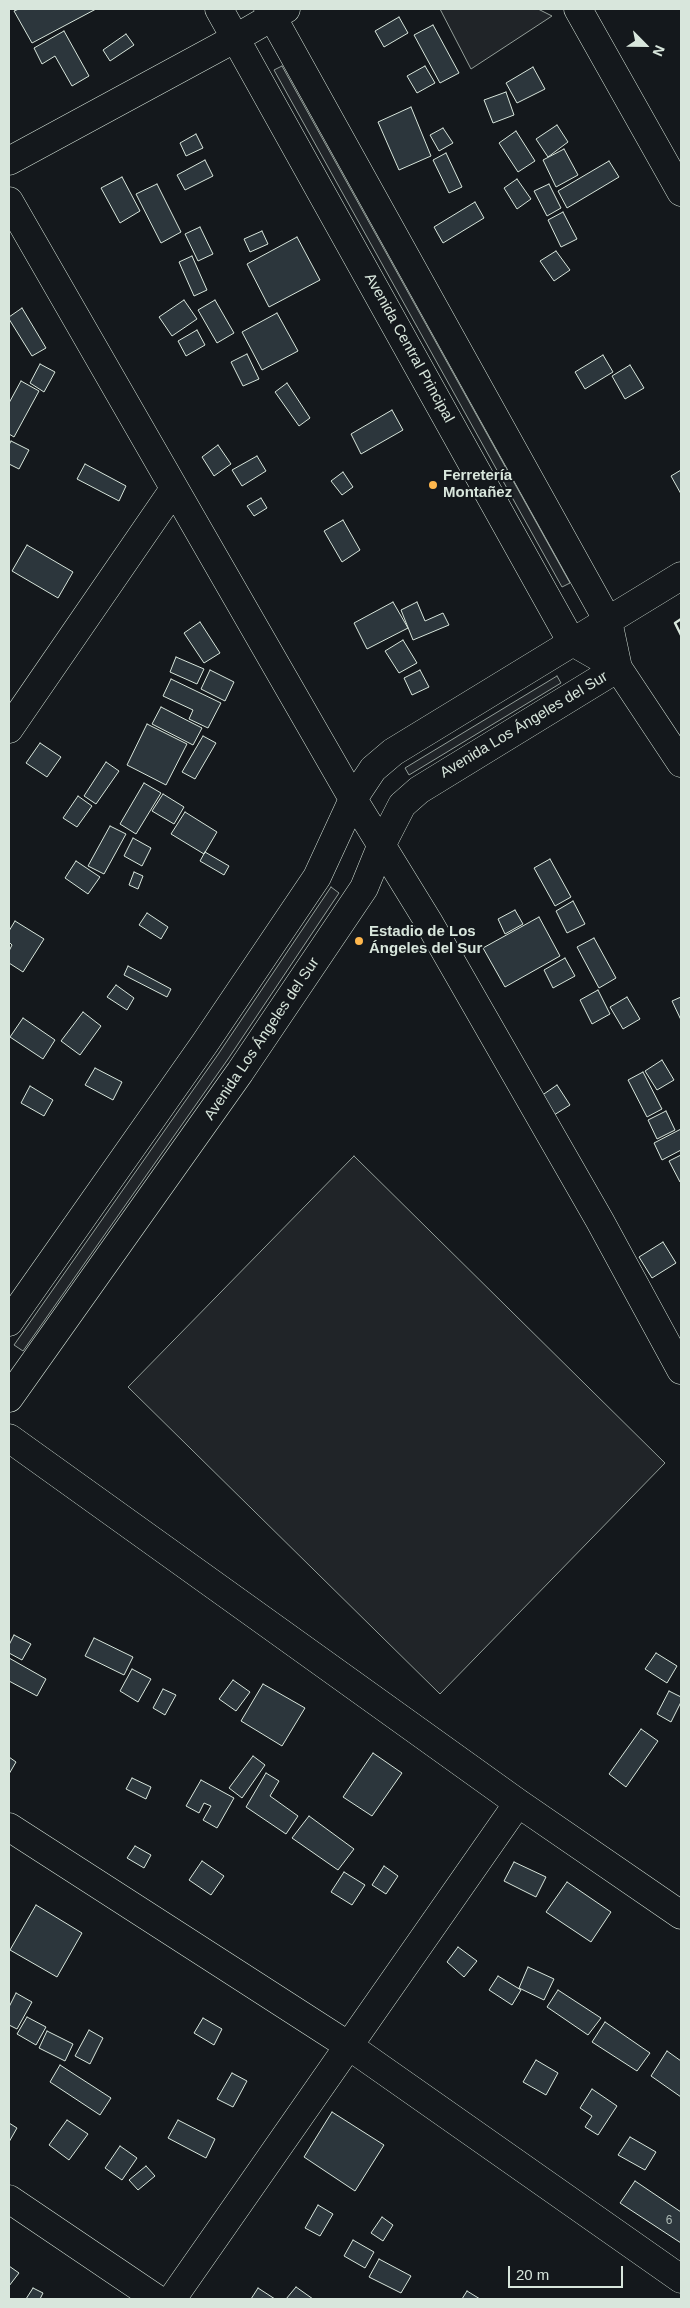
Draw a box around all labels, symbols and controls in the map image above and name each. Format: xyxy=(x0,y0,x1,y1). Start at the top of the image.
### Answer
north arrow xyxy=(620,20,670,70)
text: N xyxy=(649,43,668,59)
street label: Avenida Central Principal xyxy=(360,270,458,426)
place label: Ferretería Montañez xyxy=(443,467,512,502)
marker: Ferretería Montañez xyxy=(427,479,439,491)
street label: Avenida Los Ángeles del Sur xyxy=(437,668,611,782)
place label: Estadio de Los Ángeles del Sur xyxy=(369,923,482,958)
marker: Estadio de Los Ángeles del Sur xyxy=(353,935,365,947)
street label: Avenida Los Ángeles del Sur xyxy=(201,954,323,1124)
house number: 6 xyxy=(666,2214,672,2228)
scale bar xyxy=(510,2256,625,2288)
text: 20 m xyxy=(516,2266,549,2283)

